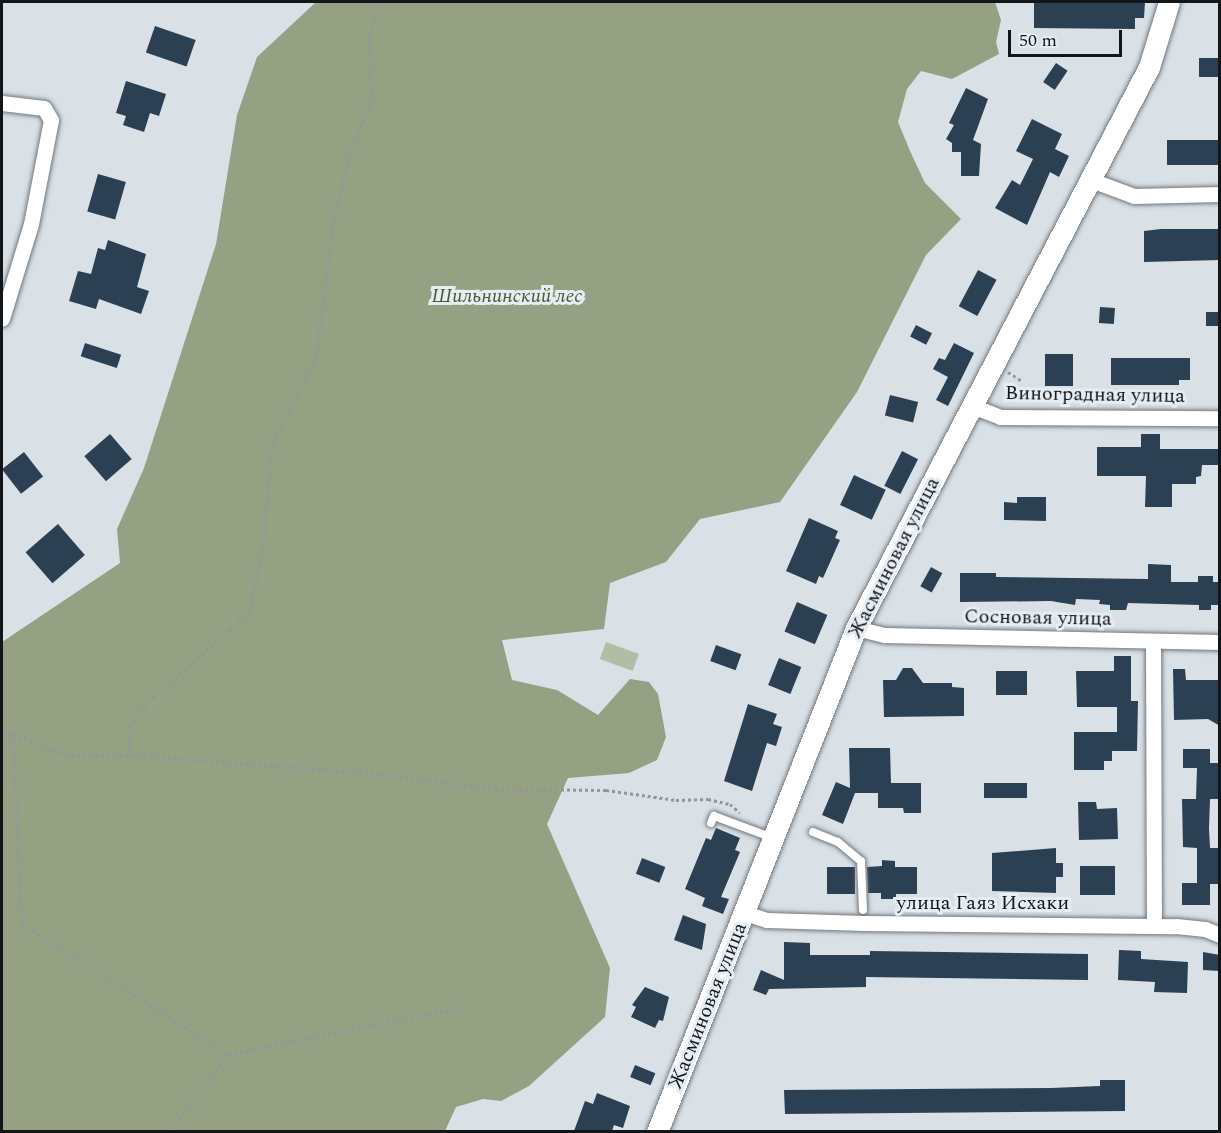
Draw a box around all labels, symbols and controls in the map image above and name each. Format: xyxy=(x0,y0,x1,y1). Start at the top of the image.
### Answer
scale bar xyxy=(1011,18,1125,56)
text: 50 m xyxy=(1019,27,1057,54)
park label: Шильнинский лес xyxy=(431,284,583,308)
street label: Виноградная улица xyxy=(1005,381,1185,409)
street label: Жасминовая улица xyxy=(843,473,945,643)
street label: Сосновая улица xyxy=(964,605,1112,631)
street label: улица Гаяз Исхаки xyxy=(897,891,1069,915)
street label: Жасминовая улица xyxy=(664,919,752,1093)

